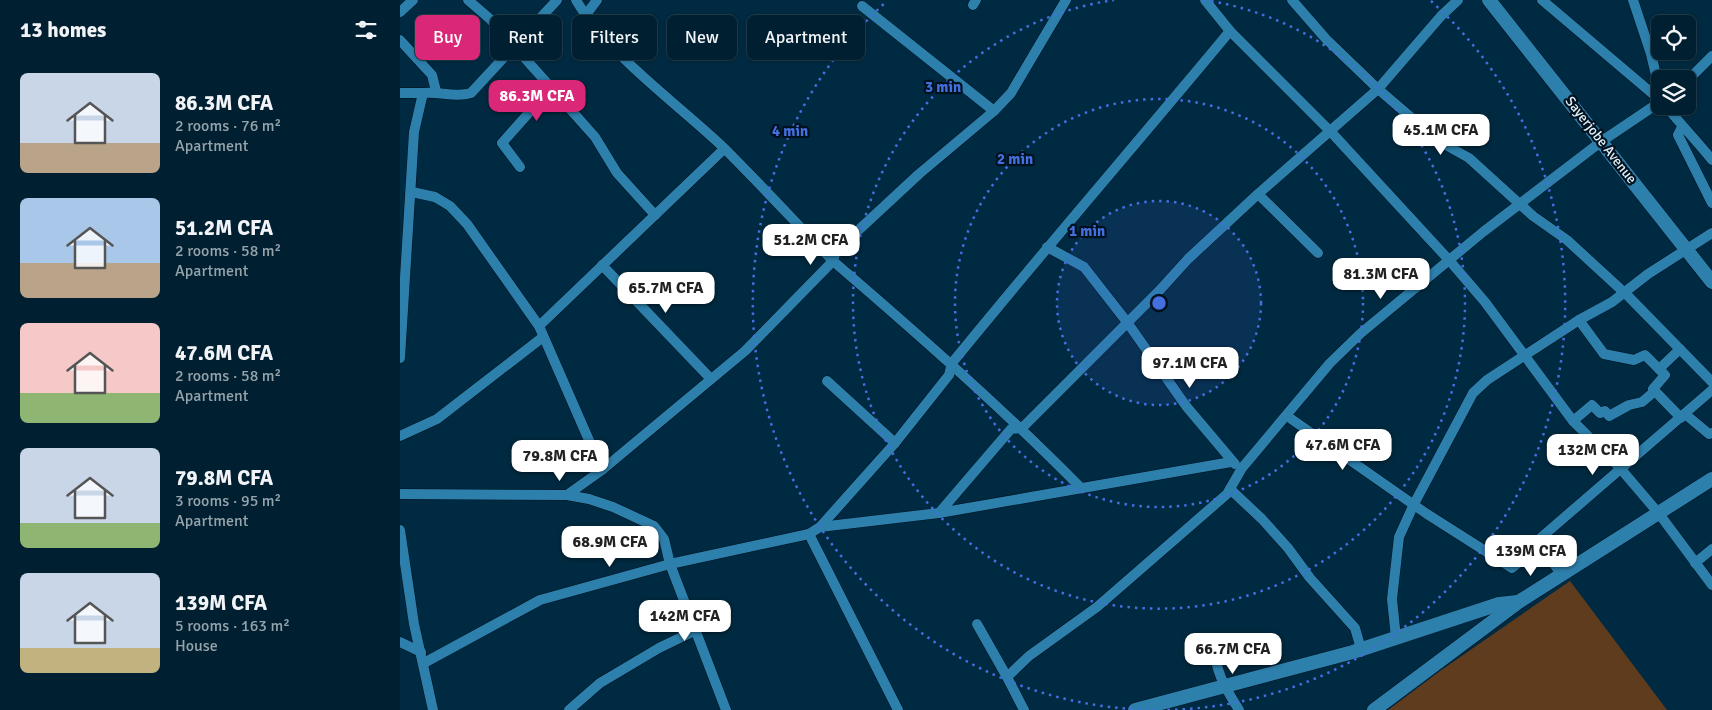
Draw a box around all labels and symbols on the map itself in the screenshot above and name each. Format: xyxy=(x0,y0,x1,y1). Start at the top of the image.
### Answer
text: 3 min xyxy=(925,78,961,96)
pin: 86.3M CFA xyxy=(480,80,594,122)
street label: Sayerjobe Avenue xyxy=(1562,93,1640,187)
pin: 45.1M CFA xyxy=(1384,114,1498,156)
text: 4 min xyxy=(772,122,808,140)
text: 2 min xyxy=(997,150,1033,168)
text: 1 min xyxy=(1069,222,1105,240)
pin: 51.2M CFA xyxy=(754,224,868,266)
pin: 81.3M CFA xyxy=(1324,258,1438,300)
pin: 65.7M CFA xyxy=(609,272,723,314)
centre of rings xyxy=(1150,294,1168,312)
pin: 97.1M CFA xyxy=(1133,346,1247,389)
pin: 47.6M CFA xyxy=(1286,428,1400,471)
pin: 132M CFA xyxy=(1541,434,1645,476)
pin: 79.8M CFA xyxy=(503,440,617,482)
pin: 68.9M CFA xyxy=(553,526,667,568)
pin: 139M CFA xyxy=(1479,534,1583,577)
pin: 142M CFA xyxy=(633,600,737,642)
pin: 66.7M CFA xyxy=(1176,632,1290,675)

